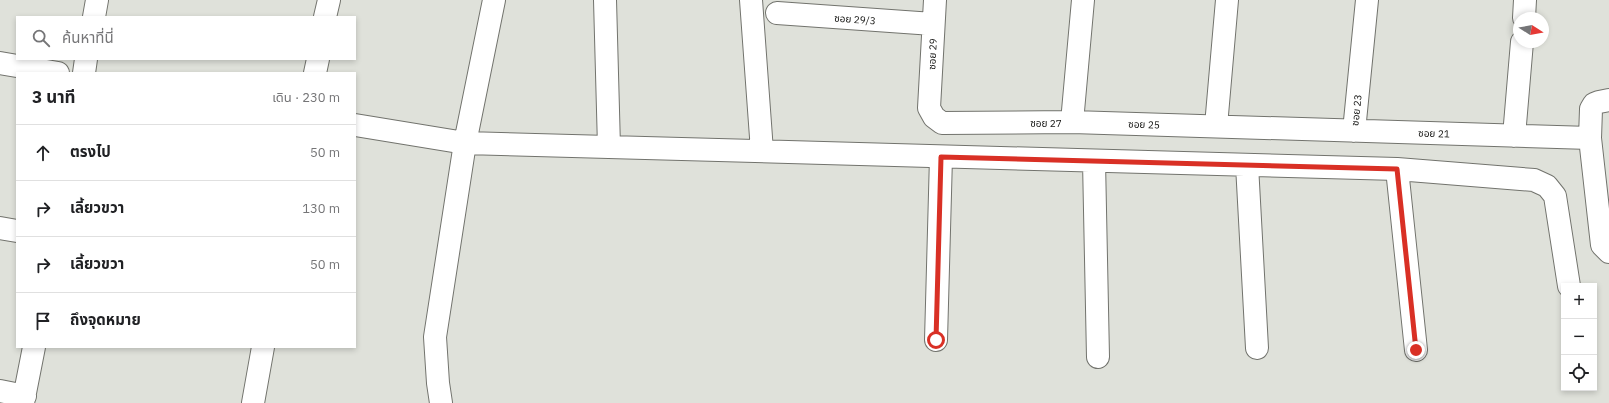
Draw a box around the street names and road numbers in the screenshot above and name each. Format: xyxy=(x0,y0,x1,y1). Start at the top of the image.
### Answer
street label: ซอย 29/3 xyxy=(834,12,876,27)
street label: ซอย 29 xyxy=(925,38,940,70)
street label: ซอย 23 xyxy=(1348,94,1365,126)
street label: ซอย 27 xyxy=(1030,117,1062,130)
street label: ซอย 25 xyxy=(1128,117,1160,132)
street label: ซอย 21 xyxy=(1418,126,1450,141)

